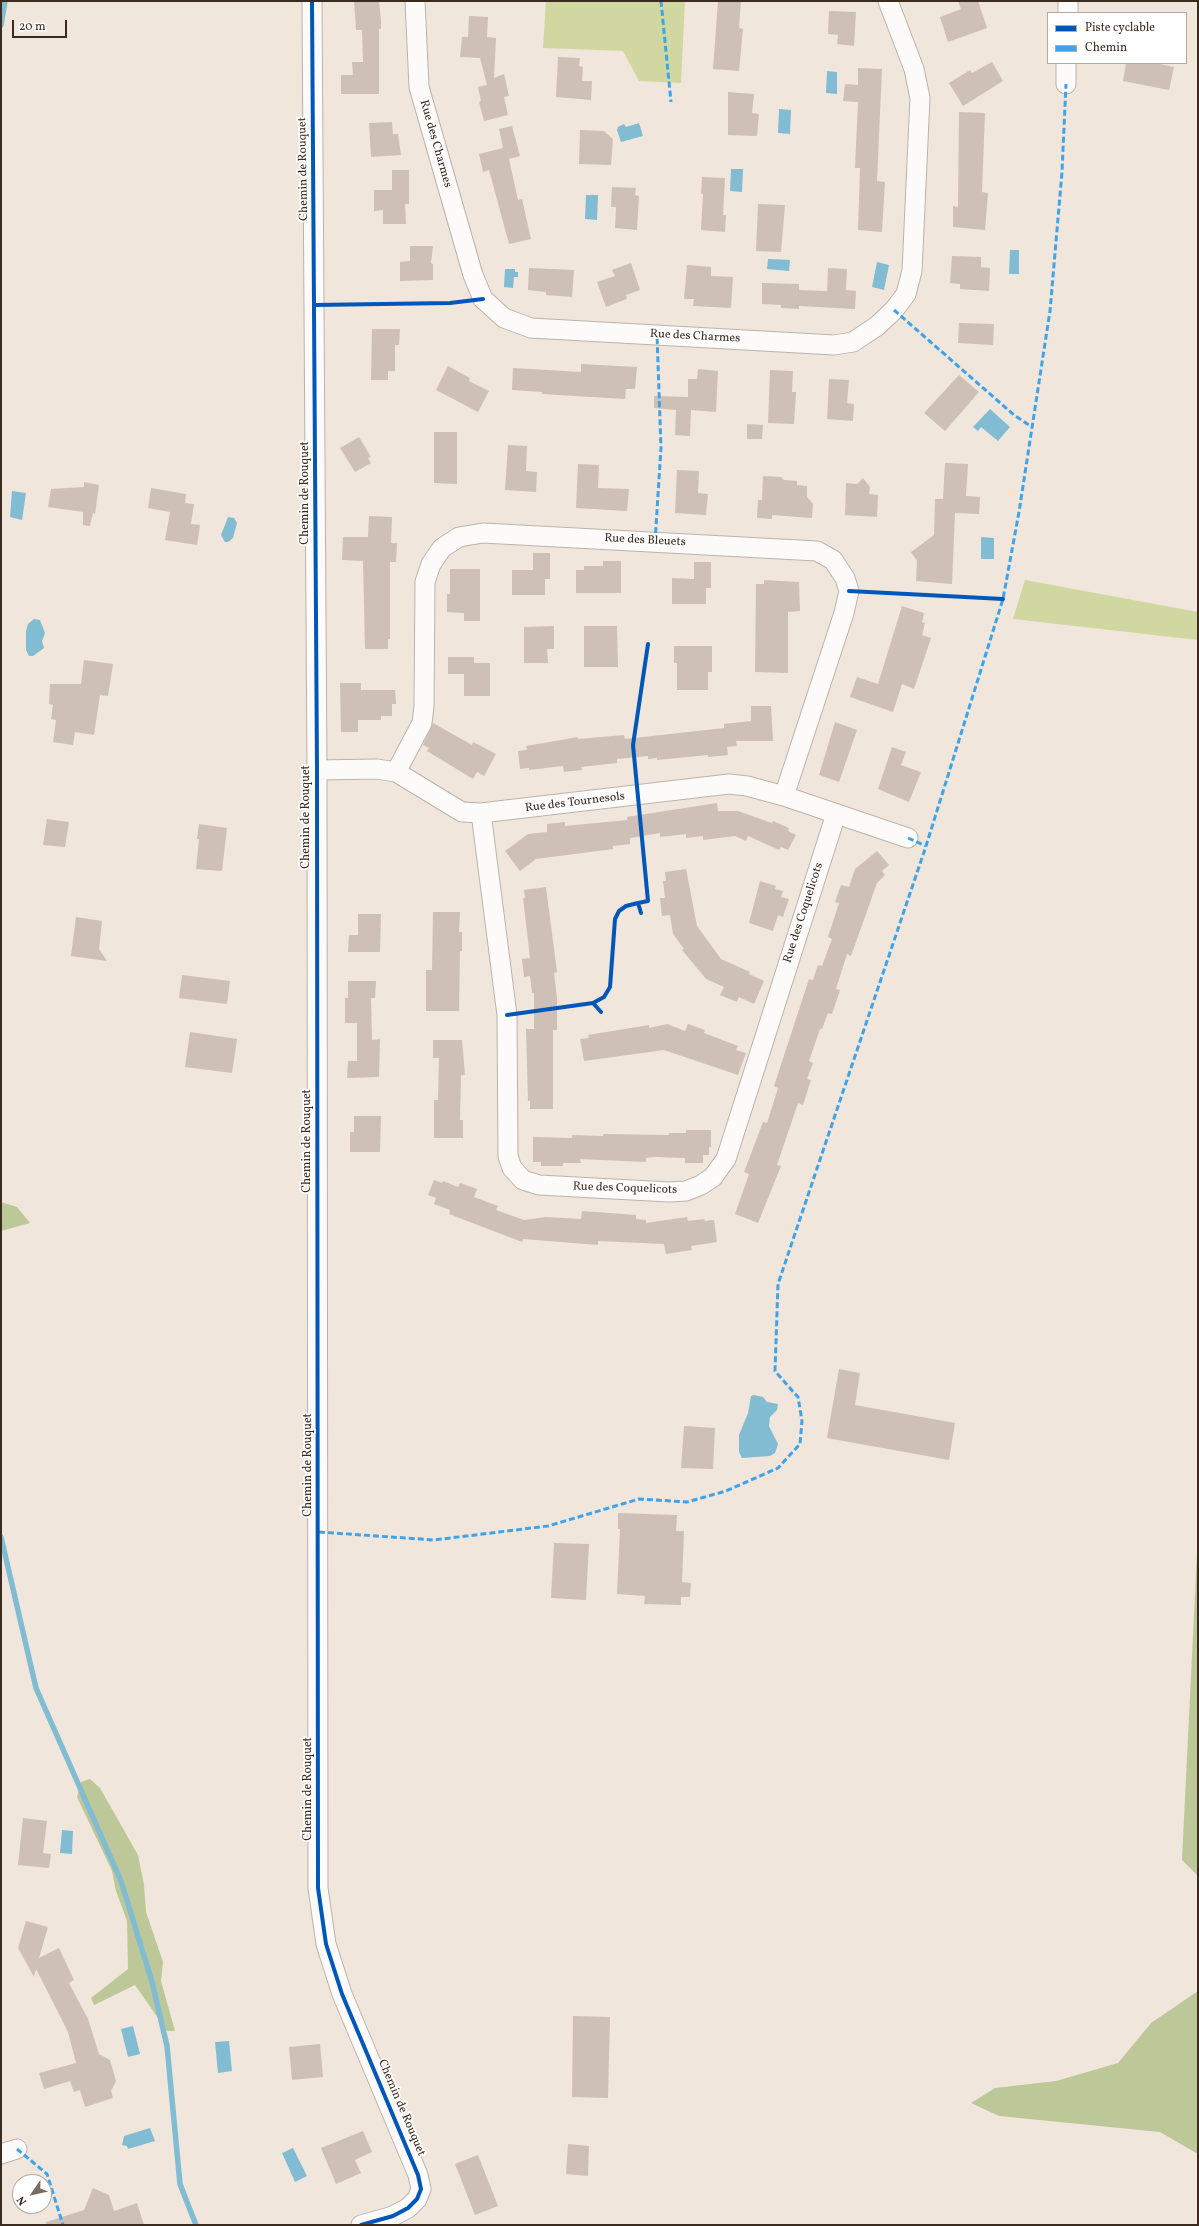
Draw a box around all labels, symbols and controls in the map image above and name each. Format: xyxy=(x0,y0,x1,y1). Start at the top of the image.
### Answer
scale bar xyxy=(14,12,69,38)
legend xyxy=(1047,12,1187,64)
text: 20 m xyxy=(19,19,46,35)
text: Piste cyclable xyxy=(1085,20,1155,36)
text: Chemin xyxy=(1085,40,1127,56)
street label: Rue des Charmes xyxy=(416,99,454,189)
street label: Chemin de Rouquet xyxy=(296,117,312,221)
street label: Rue des Charmes xyxy=(649,327,741,347)
street label: Chemin de Rouquet xyxy=(299,441,313,545)
street label: Rue des Bleuets xyxy=(604,532,686,550)
street label: Chemin de Rouquet xyxy=(300,765,314,869)
street label: Rue des Tournesols xyxy=(524,790,626,816)
street label: Rue des Coquelicots xyxy=(781,861,827,965)
street label: Chemin de Rouquet xyxy=(301,1089,315,1193)
street label: Rue des Coquelicots xyxy=(572,1180,678,1198)
street label: Chemin de Rouquet xyxy=(302,1413,316,1517)
street label: Chemin de Rouquet xyxy=(302,1737,316,1841)
street label: Chemin de Rouquet xyxy=(374,2057,428,2159)
north arrow xyxy=(12,2174,52,2214)
text: N xyxy=(14,2193,31,2208)

